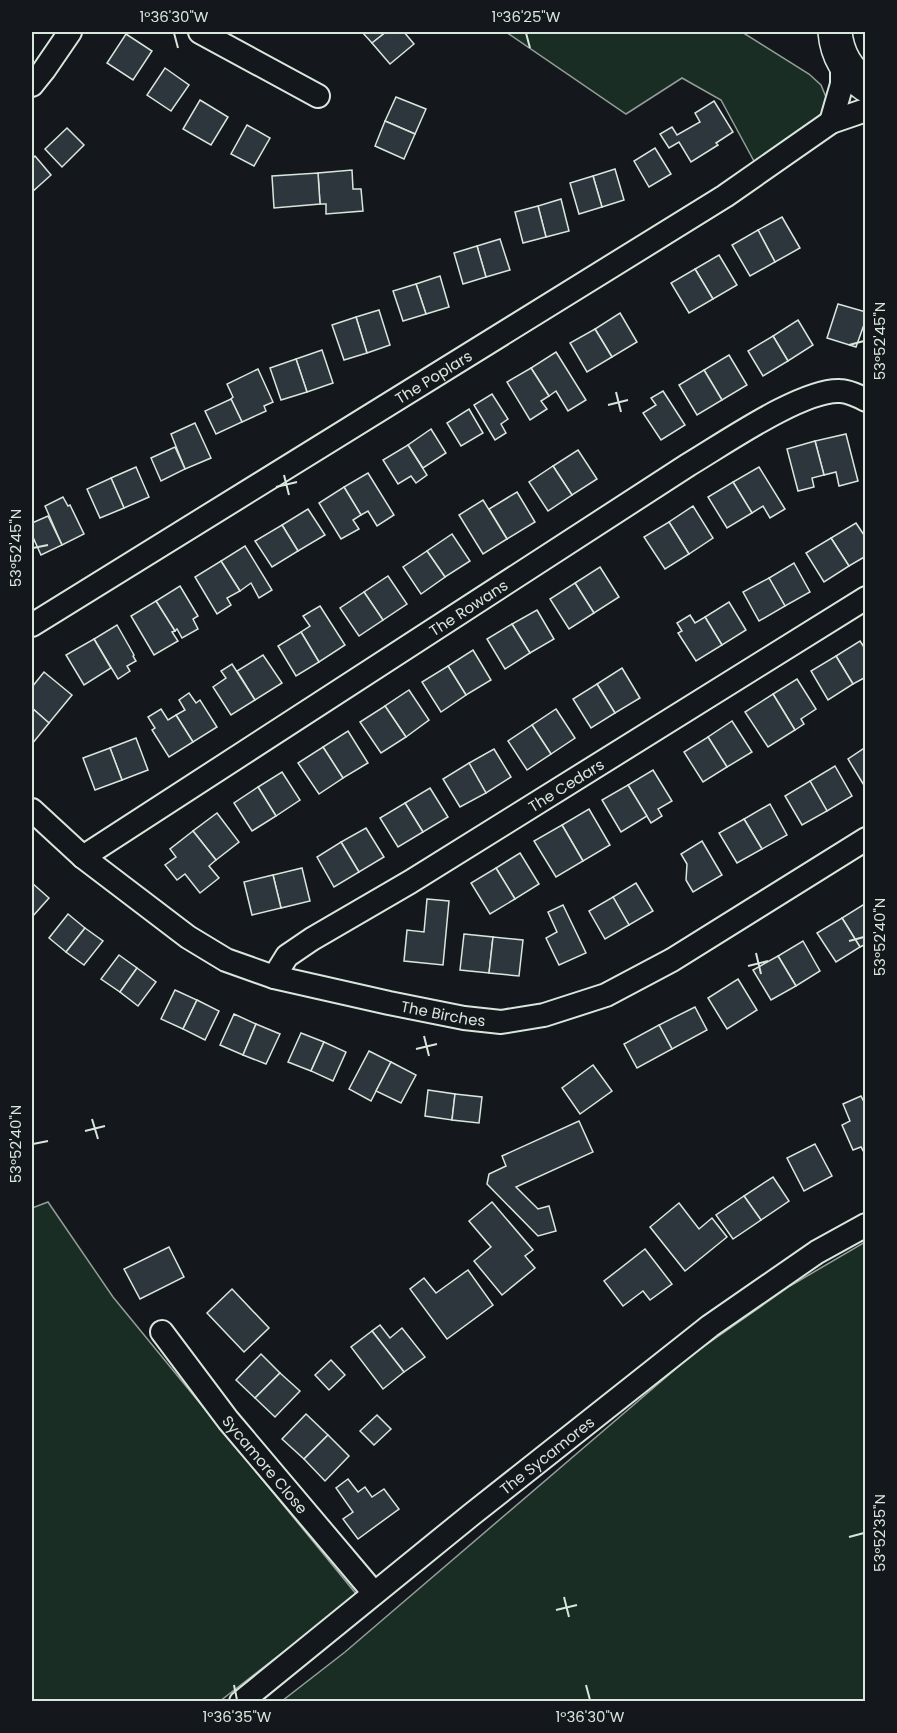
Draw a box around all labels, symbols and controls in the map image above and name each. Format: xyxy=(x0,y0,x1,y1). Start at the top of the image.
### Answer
text: 1°36'30"W xyxy=(140,6,209,27)
text: 1°36'25"W xyxy=(492,6,561,27)
text: 53°52'45"N xyxy=(869,302,890,380)
street label: The Poplars xyxy=(391,345,476,408)
text: 53°52'45"N xyxy=(5,509,26,587)
street label: The Rowans xyxy=(425,574,512,641)
street label: The Cedars xyxy=(524,753,608,816)
text: 53°52'40"N xyxy=(869,898,890,976)
street label: The Birches xyxy=(399,995,487,1031)
text: 53°52'40"N xyxy=(5,1105,26,1183)
street label: Sycamore Close xyxy=(218,1411,313,1518)
street label: The Sycamores xyxy=(495,1411,599,1499)
text: 53°52'35"N xyxy=(869,1494,890,1572)
text: 1°36'35"W xyxy=(203,1706,272,1727)
text: 1°36'30"W xyxy=(556,1706,625,1727)

